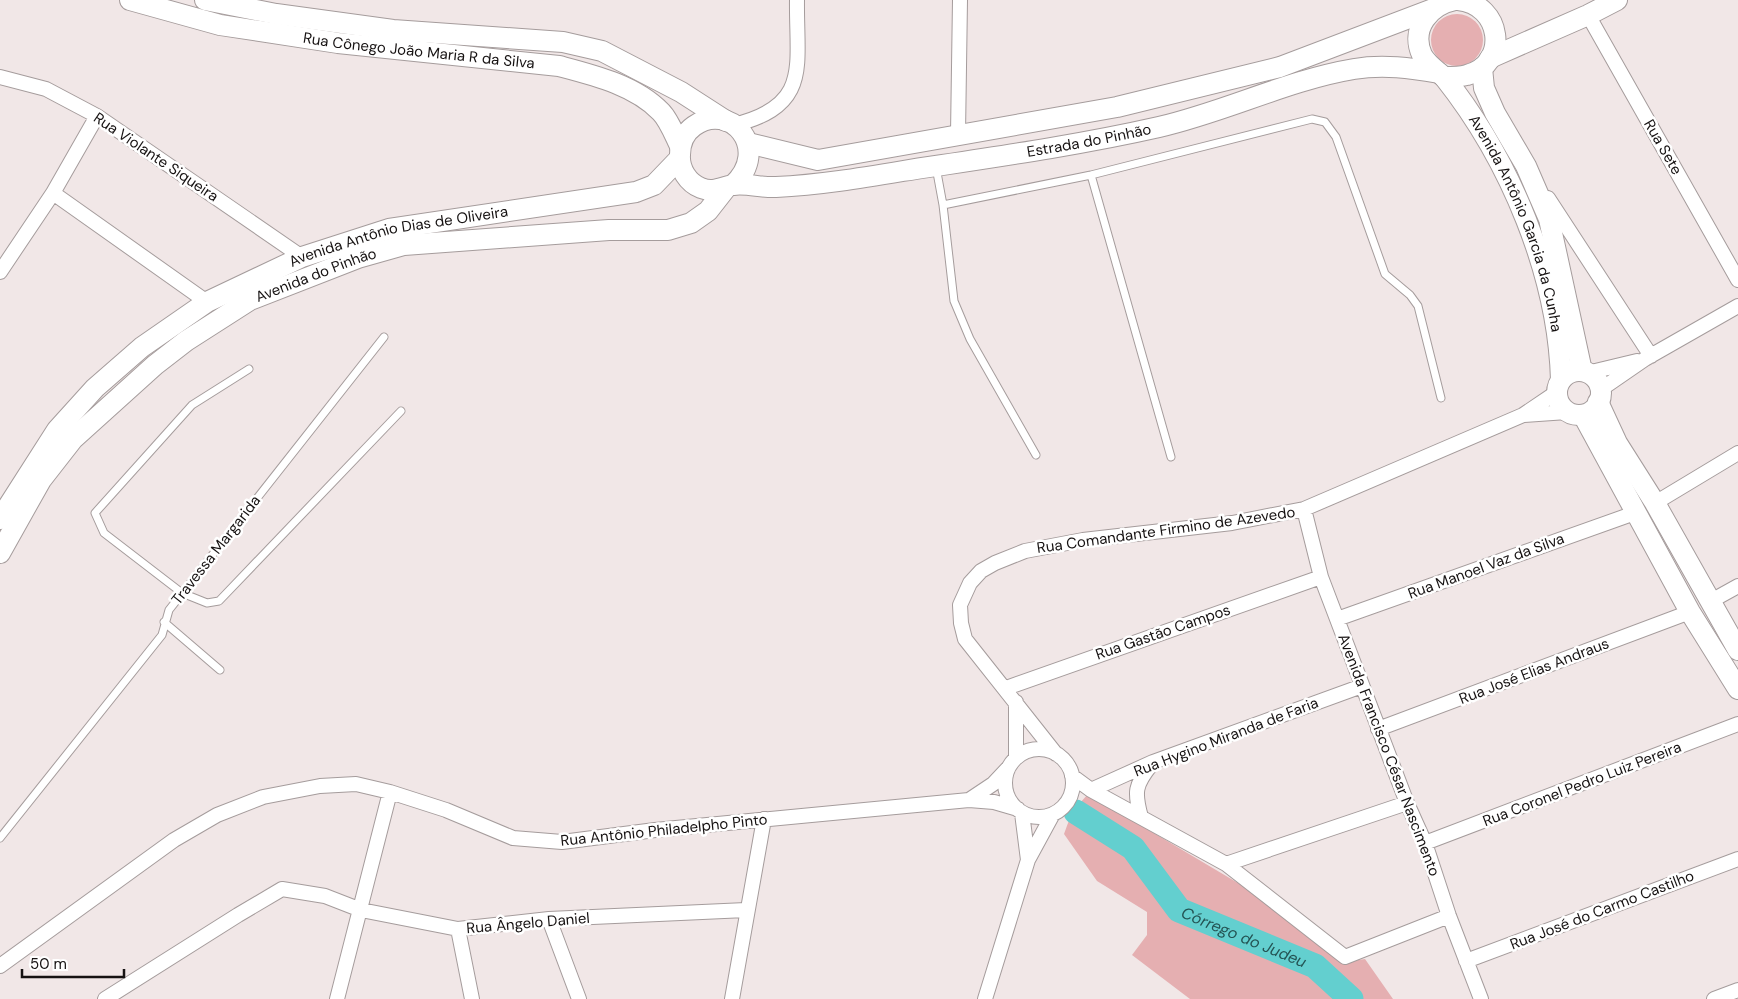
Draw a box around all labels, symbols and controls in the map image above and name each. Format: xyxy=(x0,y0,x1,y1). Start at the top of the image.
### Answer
street label: Rua Cônego João Maria R da Silva xyxy=(302,28,536,73)
street label: Rua Violante Siqueira xyxy=(90,108,222,206)
street label: Avenida Antônio Garcia da Cunha xyxy=(1464,111,1567,333)
street label: Rua Sete xyxy=(1639,116,1687,178)
street label: Estrada do Pinhão xyxy=(1025,119,1153,162)
street label: Avenida Antônio Dias de Oliveira xyxy=(286,201,509,272)
street label: Avenida do Pinhão xyxy=(253,243,379,307)
street label: Travessa Margarida xyxy=(167,491,265,609)
street label: Rua Comandante Firmino de Azevedo xyxy=(1036,502,1297,558)
street label: Rua Manoel Vaz da Silva xyxy=(1405,528,1567,604)
street label: Rua Gastão Campos xyxy=(1093,600,1233,664)
street label: Avenida Francisco César Nascimento xyxy=(1333,631,1445,879)
street label: Rua José Elias Andraus xyxy=(1456,633,1612,709)
street label: Rua Hygino Miranda de Faria xyxy=(1131,693,1321,781)
street label: Rua Coronel Pedro Luiz Pereira xyxy=(1480,737,1684,831)
street label: Rua Antônio Philadelpho Pinto xyxy=(560,809,769,851)
street label: Rua José do Carmo Castilho xyxy=(1507,866,1697,954)
water label: Córrego do Judeu xyxy=(1178,902,1310,972)
street label: Rua Ângelo Daniel xyxy=(466,908,590,938)
scale bar xyxy=(22,946,125,978)
text: 50 m xyxy=(30,954,67,974)

